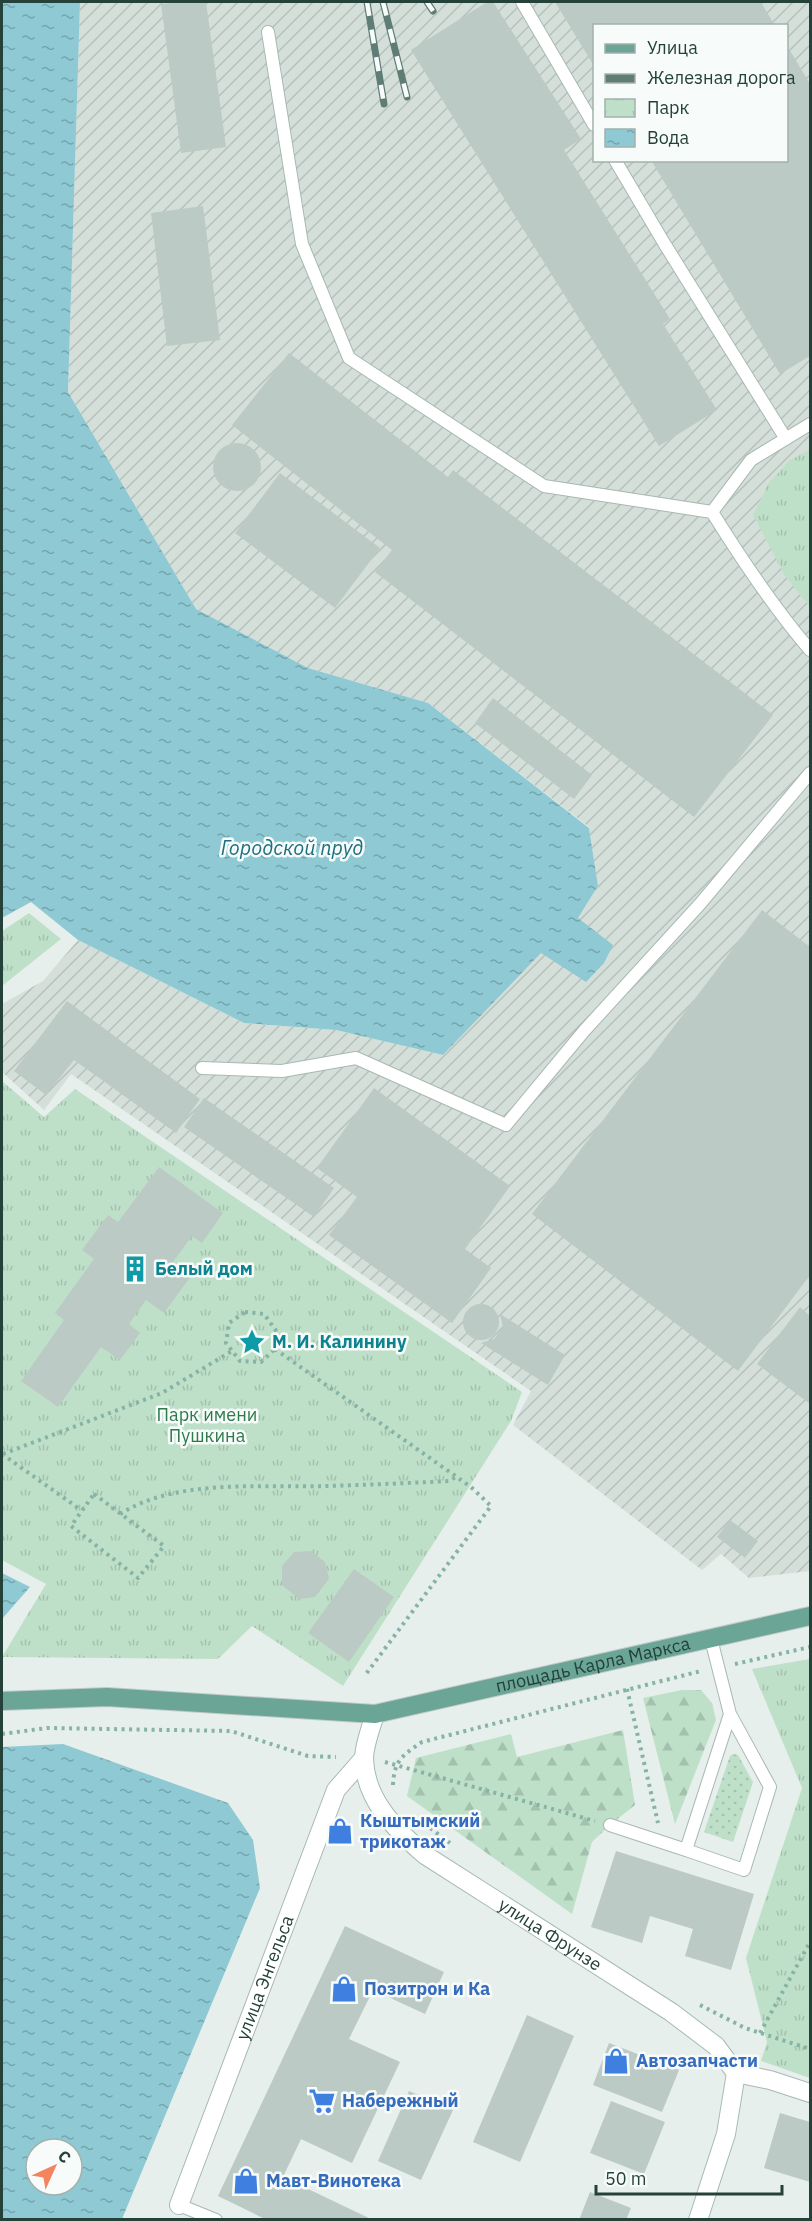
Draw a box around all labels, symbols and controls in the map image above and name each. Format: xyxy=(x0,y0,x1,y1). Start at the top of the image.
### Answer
legend xyxy=(593,24,788,162)
text: Улица xyxy=(647,36,698,59)
text: Железная дорога xyxy=(647,66,796,89)
text: Парк xyxy=(647,96,690,119)
text: Вода xyxy=(647,126,690,149)
water label: Городской пруд xyxy=(221,834,363,861)
building icon: Белый дом xyxy=(120,1254,150,1284)
place label: Белый дом xyxy=(155,1257,253,1280)
place icon: М. И. Калинину xyxy=(237,1327,267,1357)
place label: М. И. Калинину xyxy=(272,1330,407,1353)
park label: Парк имени Пушкина xyxy=(157,1403,257,1447)
street label: площадь Карла Маркса xyxy=(493,1631,693,1697)
place label: Кыштымский трикотаж xyxy=(360,1809,480,1853)
shop icon: Кыштымский трикотаж xyxy=(325,1816,355,1846)
street label: улица Фрунзе xyxy=(494,1893,606,1976)
street label: улица Энгельса xyxy=(230,1912,299,2043)
shop icon: Позитрон и Ка xyxy=(329,1974,359,2004)
place label: Позитрон и Ка xyxy=(364,1977,490,2000)
shop icon: Автозапчасти xyxy=(601,2046,631,2076)
place label: Автозапчасти xyxy=(636,2049,758,2072)
supermarket icon: Набережный xyxy=(307,2086,337,2116)
place label: Набережный xyxy=(342,2089,459,2112)
north arrow xyxy=(24,2137,84,2197)
text: С xyxy=(54,2146,75,2167)
scale bar xyxy=(596,2158,782,2196)
shop icon: Мавт-Винотека xyxy=(231,2166,261,2196)
text: 50 m xyxy=(605,2167,647,2190)
place label: Мавт-Винотека xyxy=(266,2169,401,2192)

